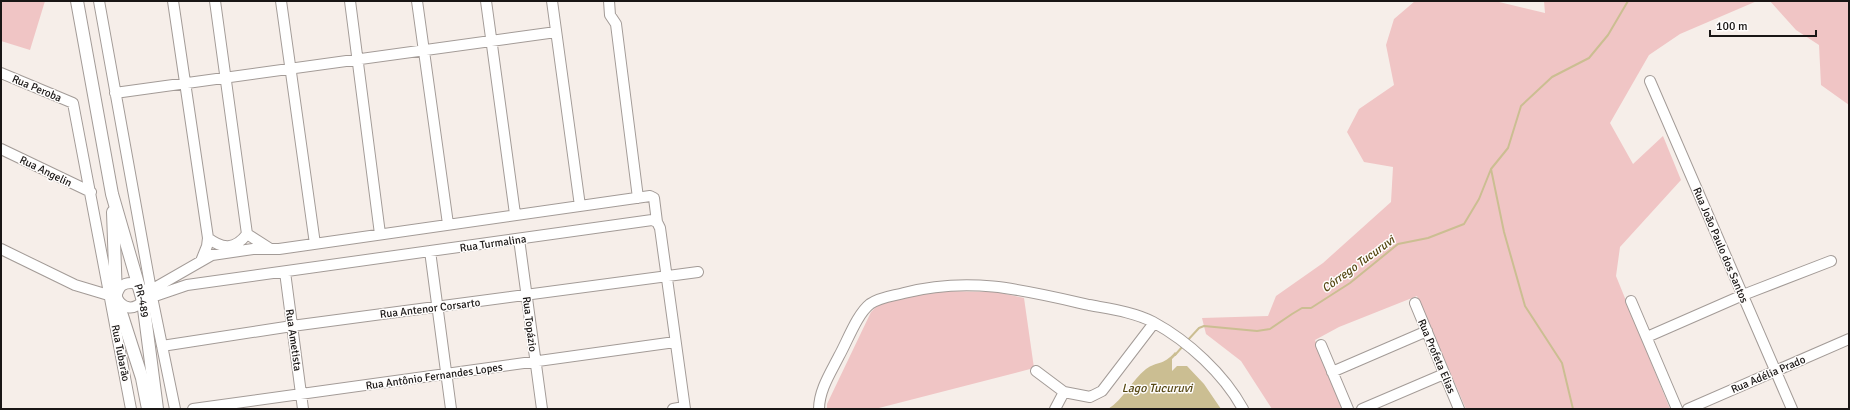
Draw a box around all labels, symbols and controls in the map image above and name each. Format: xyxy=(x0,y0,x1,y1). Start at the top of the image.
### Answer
scale bar xyxy=(1710,12,1816,38)
text: 100 m xyxy=(1716,19,1748,34)
street label: Rua Peroba xyxy=(10,72,64,105)
street label: Rua Angelin xyxy=(17,153,74,190)
street label: Rua João Paulo dos Santos xyxy=(1690,185,1751,305)
street label: Rua Turmalina xyxy=(459,232,528,255)
water label: Córrego Tucuruvi xyxy=(1319,232,1399,296)
street label: PR-489 xyxy=(131,282,151,318)
street label: Rua Antenor Corsarto xyxy=(379,296,481,321)
street label: Rua Topázio xyxy=(520,296,539,353)
street label: Rua Ametista xyxy=(283,308,304,372)
street label: Rua Profeta Elias xyxy=(1415,317,1458,396)
street label: Rua Tubarão xyxy=(109,324,132,383)
street label: Rua Adélia Prado xyxy=(1729,353,1808,396)
street label: Rua Antônio Fernandes Lopes xyxy=(365,360,504,393)
water label: Lago Tucuruvi xyxy=(1122,381,1194,396)

